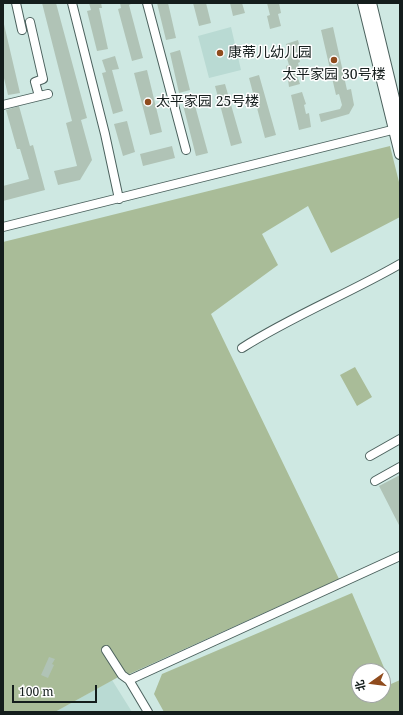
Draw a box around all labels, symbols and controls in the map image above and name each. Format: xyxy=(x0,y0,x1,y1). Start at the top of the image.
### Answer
place label: 康蒂儿幼儿园 xyxy=(228,45,312,61)
marker: 康蒂儿幼儿园 xyxy=(215,48,225,58)
marker: 太平家园 30号楼 xyxy=(329,55,339,65)
place label: 太平家园 30号楼 xyxy=(282,67,386,83)
place label: 太平家园 25号楼 xyxy=(156,94,259,110)
marker: 太平家园 25号楼 xyxy=(143,97,153,107)
north arrow xyxy=(351,663,391,703)
scale bar xyxy=(14,677,99,703)
text: 北 xyxy=(351,679,368,693)
text: 100 m xyxy=(19,683,54,700)

